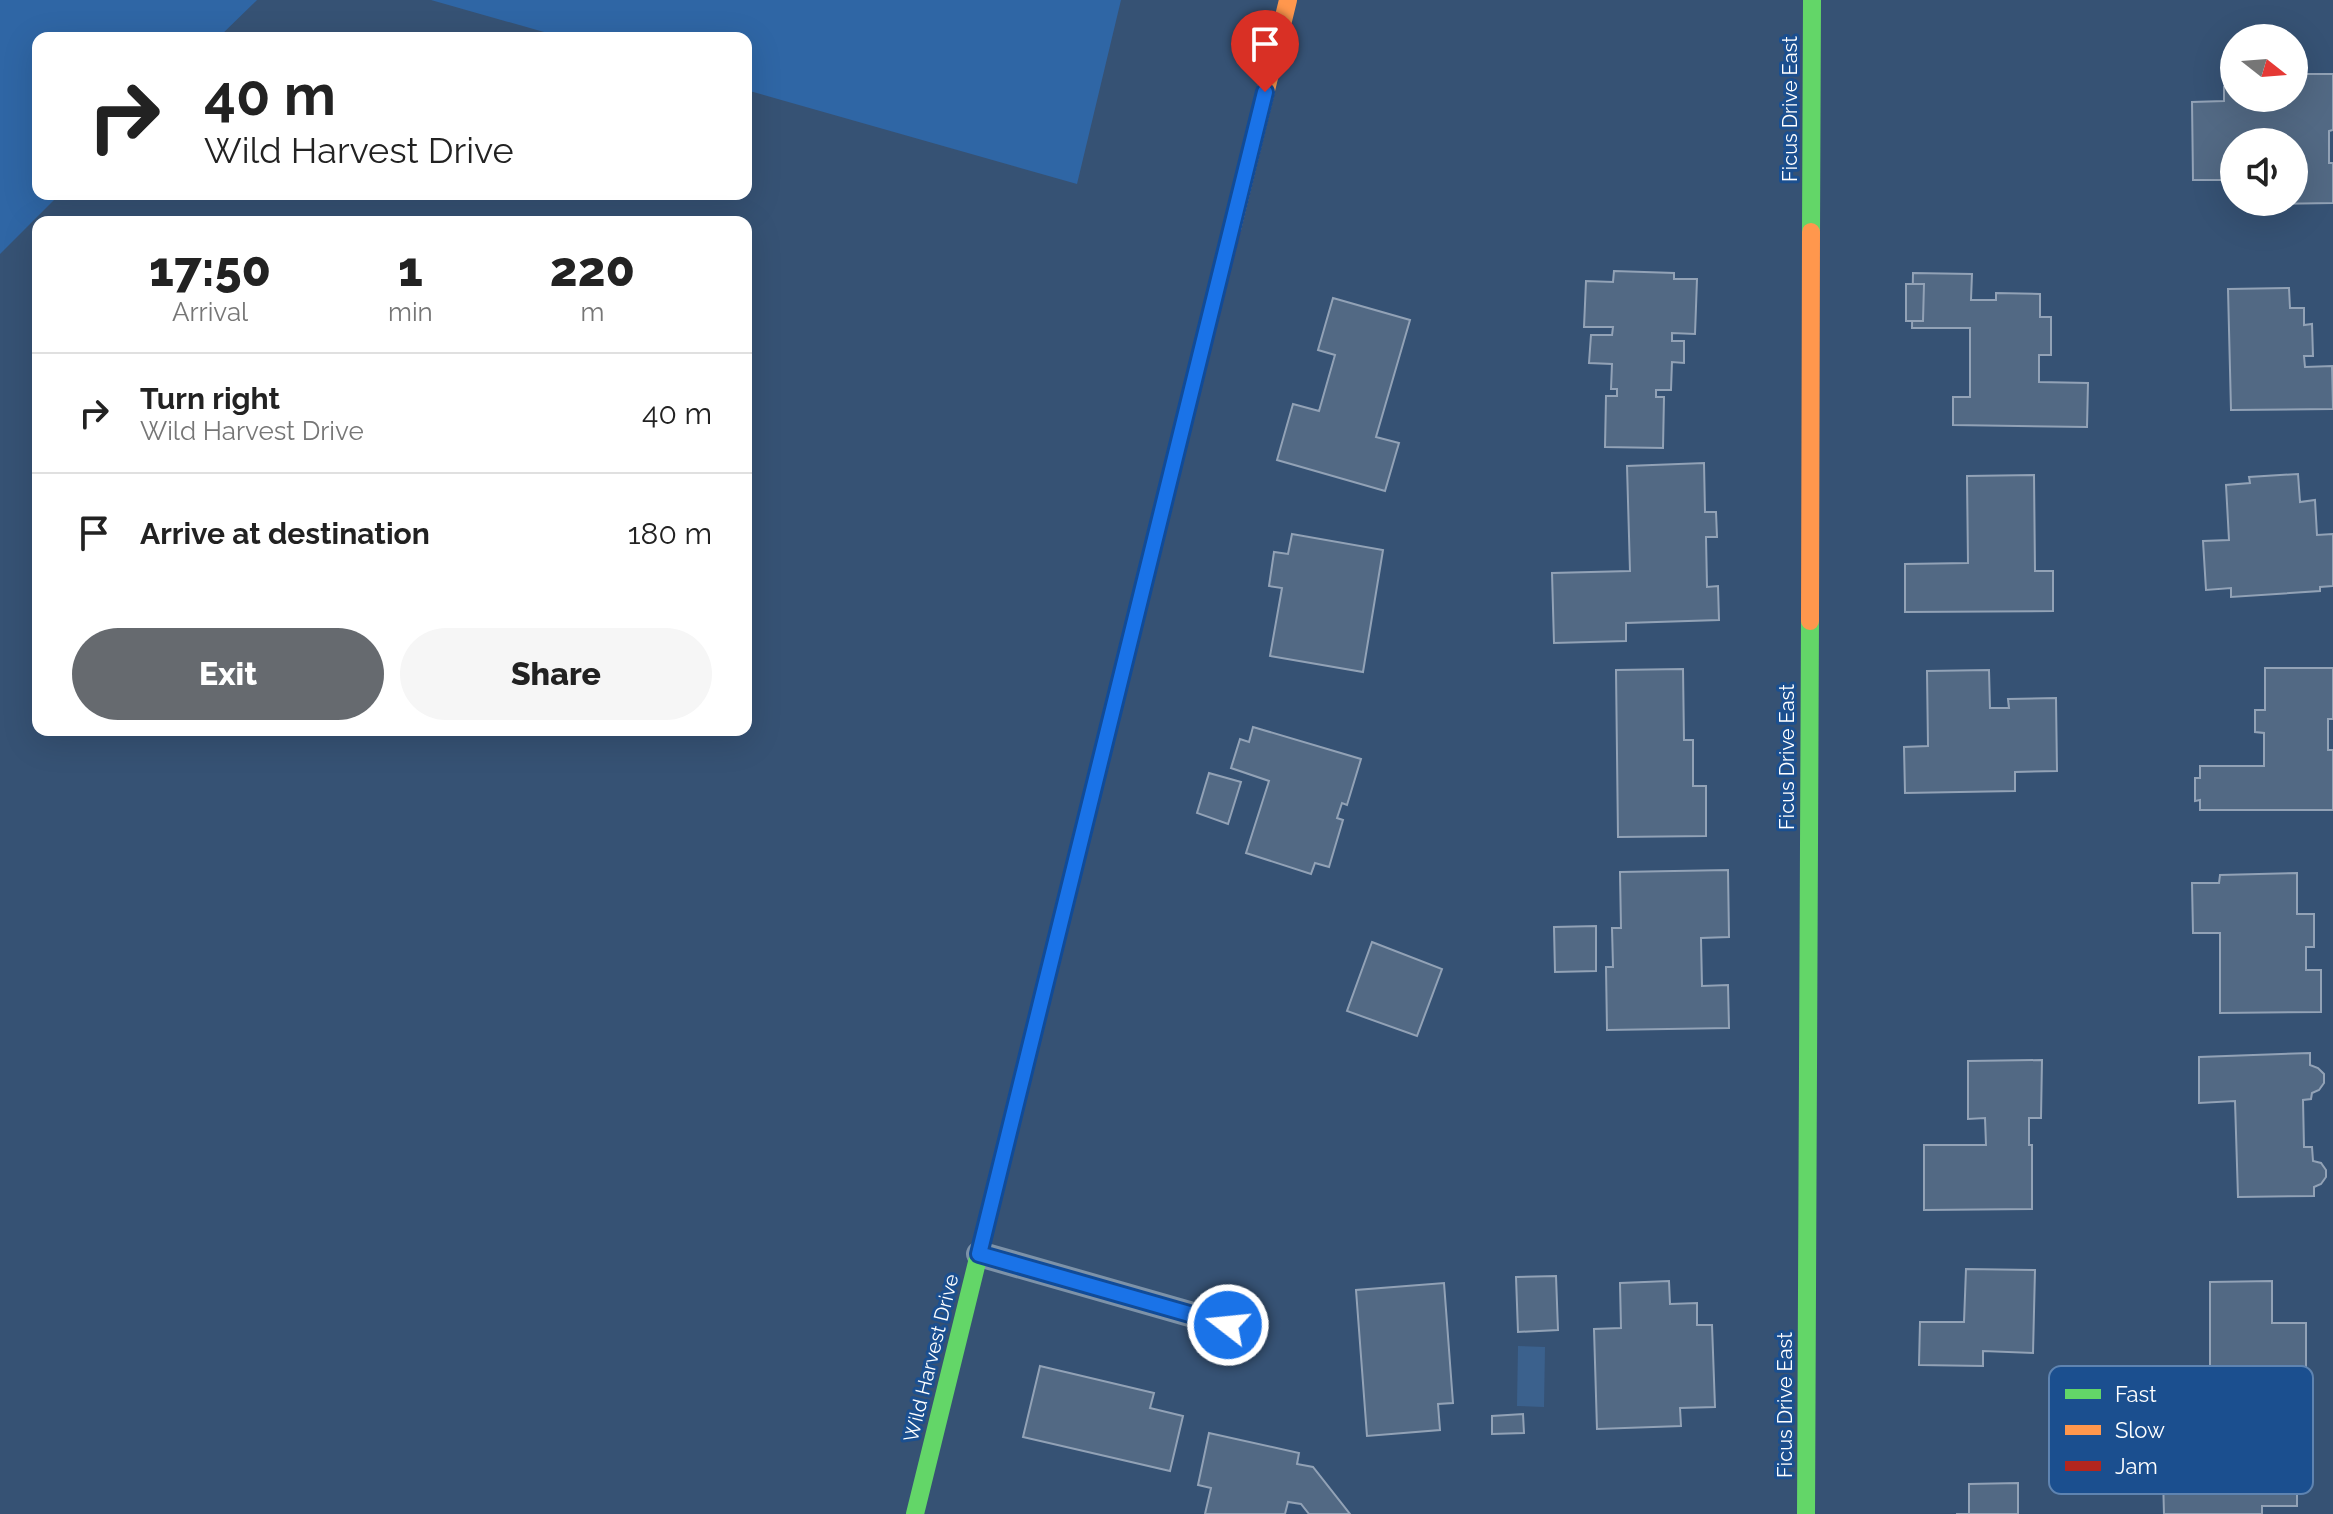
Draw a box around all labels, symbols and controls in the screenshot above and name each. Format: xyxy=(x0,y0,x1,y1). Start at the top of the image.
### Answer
pin xyxy=(1231,10,1299,92)
icon: arrive xyxy=(1243,22,1287,66)
north arrow xyxy=(2220,24,2308,112)
map controls xyxy=(2220,24,2308,216)
street label: Ficus Drive East xyxy=(1778,36,1802,182)
text: 40 m xyxy=(204,62,336,128)
icon: right xyxy=(72,64,176,168)
button: sound xyxy=(2220,128,2308,216)
text: Wild Harvest Drive xyxy=(204,129,514,171)
text: 17:50 xyxy=(149,241,271,297)
text: 1 xyxy=(398,241,423,297)
text: 220 xyxy=(550,241,635,297)
text: Arrival xyxy=(172,297,248,327)
text: min xyxy=(388,297,433,327)
text: m xyxy=(580,297,604,327)
text: Turn right xyxy=(140,381,280,416)
icon: right xyxy=(72,391,116,435)
text: 40 m xyxy=(642,396,712,431)
text: Wild Harvest Drive xyxy=(140,416,364,446)
icon: arrive xyxy=(72,511,116,555)
text: Arrive at destination xyxy=(140,516,430,551)
text: 180 m xyxy=(628,516,712,551)
button: Exit xyxy=(72,628,384,720)
button: Share xyxy=(400,628,712,720)
street label: Ficus Drive East xyxy=(1775,684,1799,830)
street label: Wild Harvest Drive xyxy=(899,1271,964,1444)
position arrow xyxy=(1186,1283,1270,1367)
street label: Ficus Drive East xyxy=(1773,1332,1797,1478)
legend xyxy=(2049,1366,2313,1494)
text: Fast xyxy=(2115,1381,2157,1407)
text: Slow xyxy=(2115,1417,2165,1443)
text: Jam xyxy=(2115,1453,2158,1479)

